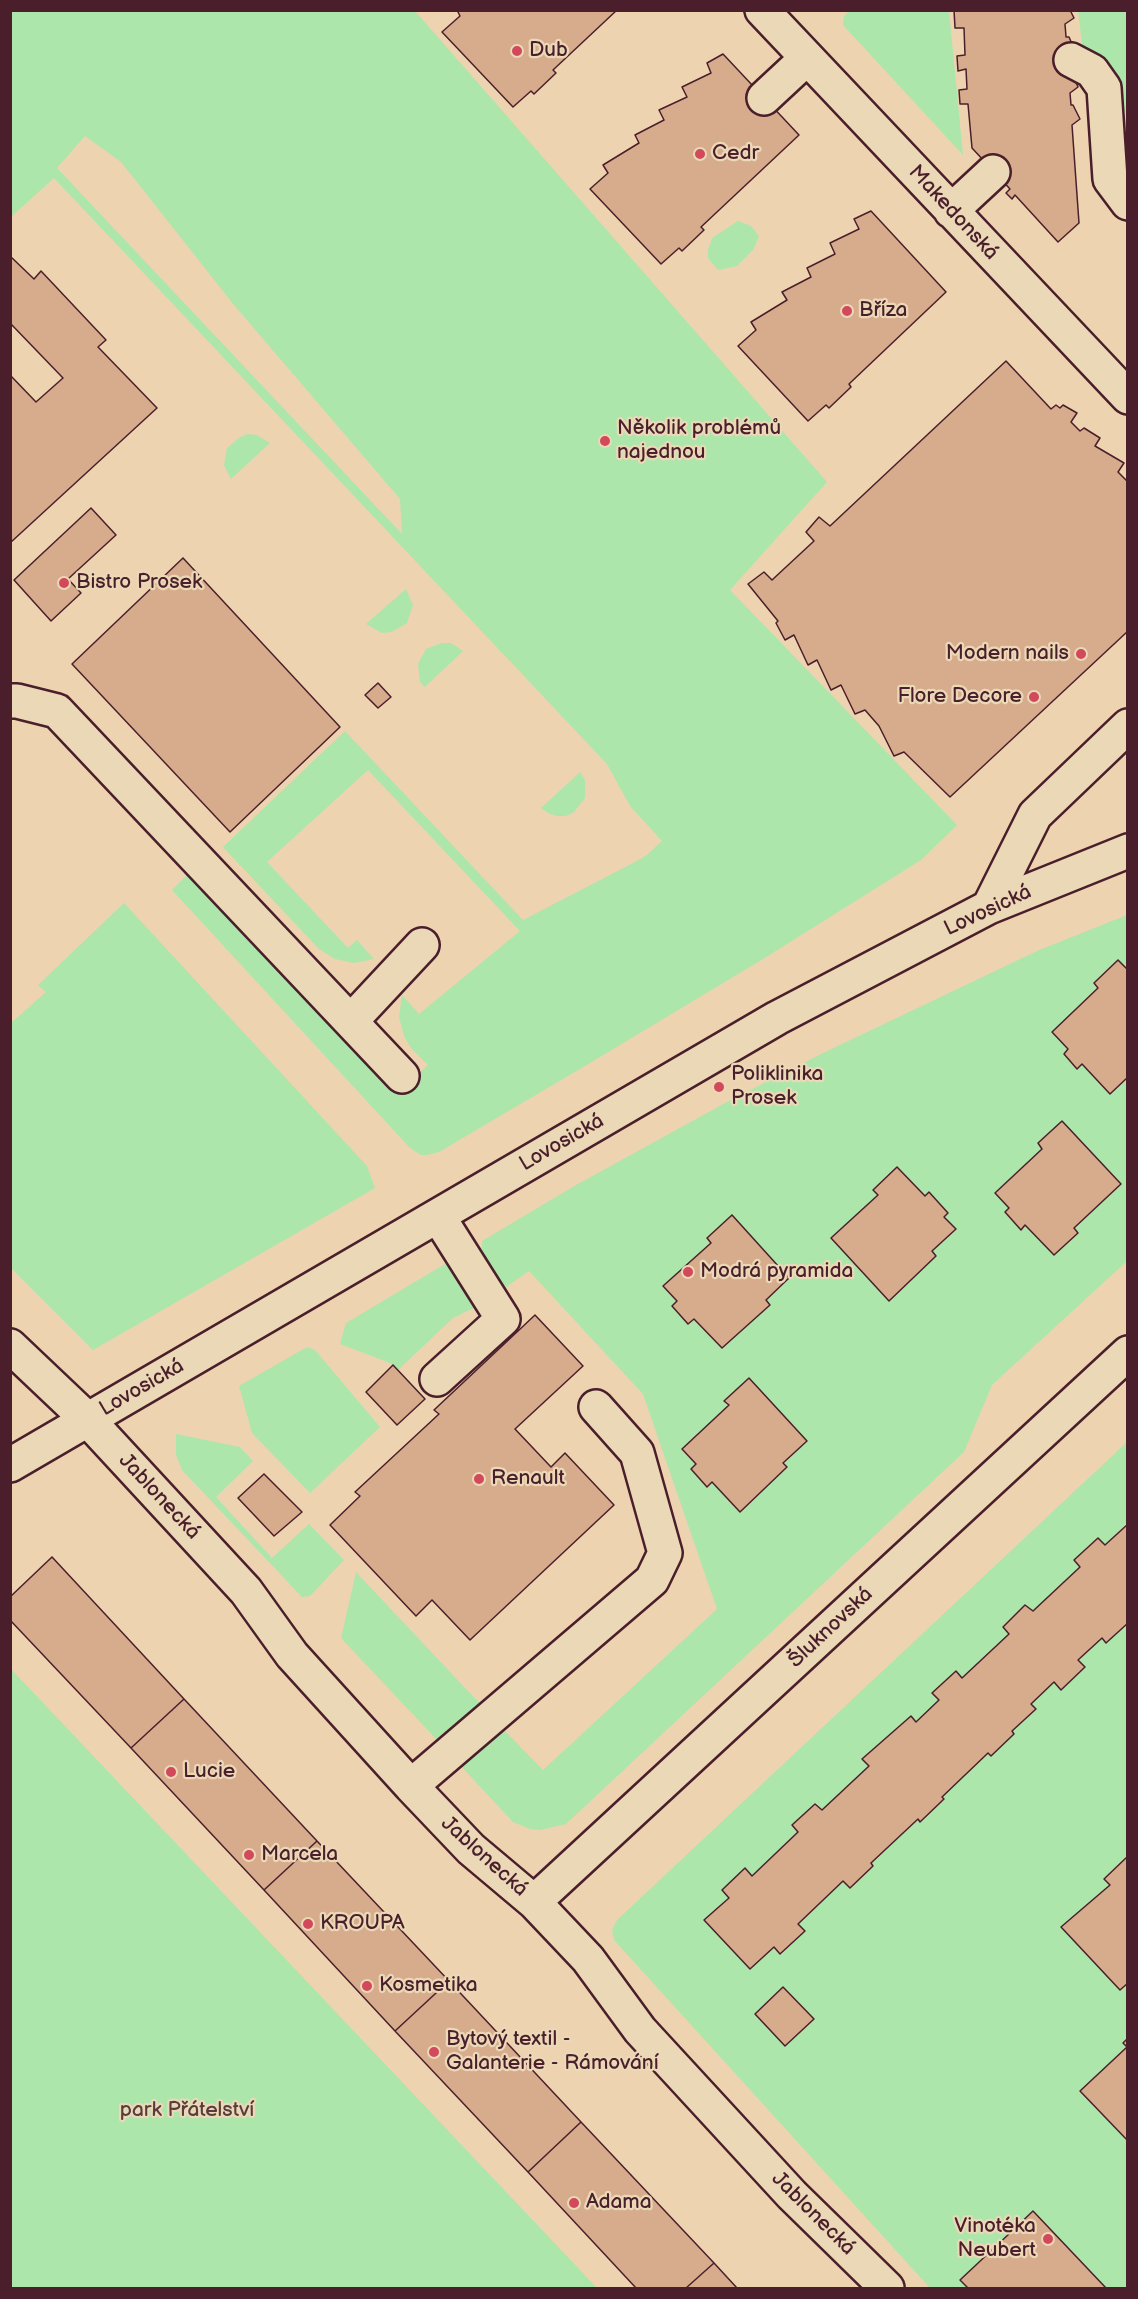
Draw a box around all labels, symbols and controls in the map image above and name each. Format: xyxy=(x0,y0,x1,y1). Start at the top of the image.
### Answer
place label: Dub xyxy=(529,38,568,64)
marker: Dub xyxy=(510,44,524,58)
place label: Cedr xyxy=(712,141,759,167)
marker: Cedr xyxy=(693,147,707,161)
street label: Makedonská xyxy=(903,160,1003,266)
place label: Bříza xyxy=(859,298,907,324)
marker: Bříza xyxy=(840,304,854,318)
place label: Několik problémů najednou xyxy=(617,416,781,466)
marker: Několik problémů najednou xyxy=(598,434,612,448)
place label: Bistro Prosek xyxy=(76,570,202,596)
marker: Bistro Prosek xyxy=(57,576,71,590)
place label: Modern nails xyxy=(946,641,1069,667)
marker: Modern nails xyxy=(1074,647,1088,661)
place label: Flore Decore xyxy=(898,684,1022,710)
marker: Flore Decore xyxy=(1027,690,1041,704)
street label: Lovosická xyxy=(940,880,1036,942)
place label: Poliklinika Prosek xyxy=(731,1062,823,1112)
marker: Poliklinika Prosek xyxy=(712,1080,726,1094)
street label: Lovosická xyxy=(515,1109,609,1177)
place label: Modrá pyramida xyxy=(700,1259,853,1285)
marker: Modrá pyramida xyxy=(681,1265,695,1279)
street label: Lovosická xyxy=(95,1354,189,1422)
street label: Jablonecká xyxy=(113,1449,205,1545)
place label: Renault xyxy=(491,1466,565,1492)
marker: Renault xyxy=(472,1472,486,1486)
street label: Šluknovská xyxy=(783,1582,879,1674)
place label: Lucie xyxy=(183,1759,235,1785)
marker: Lucie xyxy=(164,1765,178,1779)
street label: Jablonecká xyxy=(435,1812,533,1902)
place label: Marcela xyxy=(261,1842,338,1868)
marker: Marcela xyxy=(242,1848,256,1862)
place label: KROUPA xyxy=(320,1911,404,1937)
marker: KROUPA xyxy=(301,1917,315,1931)
place label: Kosmetika xyxy=(379,1973,478,1999)
marker: Kosmetika xyxy=(360,1979,374,1993)
place label: Bytový textil - Galanterie - Rámování xyxy=(446,2027,659,2077)
marker: Bytový textil - Galanterie - Rámování xyxy=(427,2045,441,2059)
park label: park Přátelství xyxy=(120,2098,254,2124)
street label: Jablonecká xyxy=(766,2167,860,2261)
place label: Adama xyxy=(586,2190,652,2216)
marker: Adama xyxy=(567,2196,581,2210)
place label: Vinotéka Neubert xyxy=(954,2214,1036,2264)
marker: Vinotéka Neubert xyxy=(1041,2232,1055,2246)

